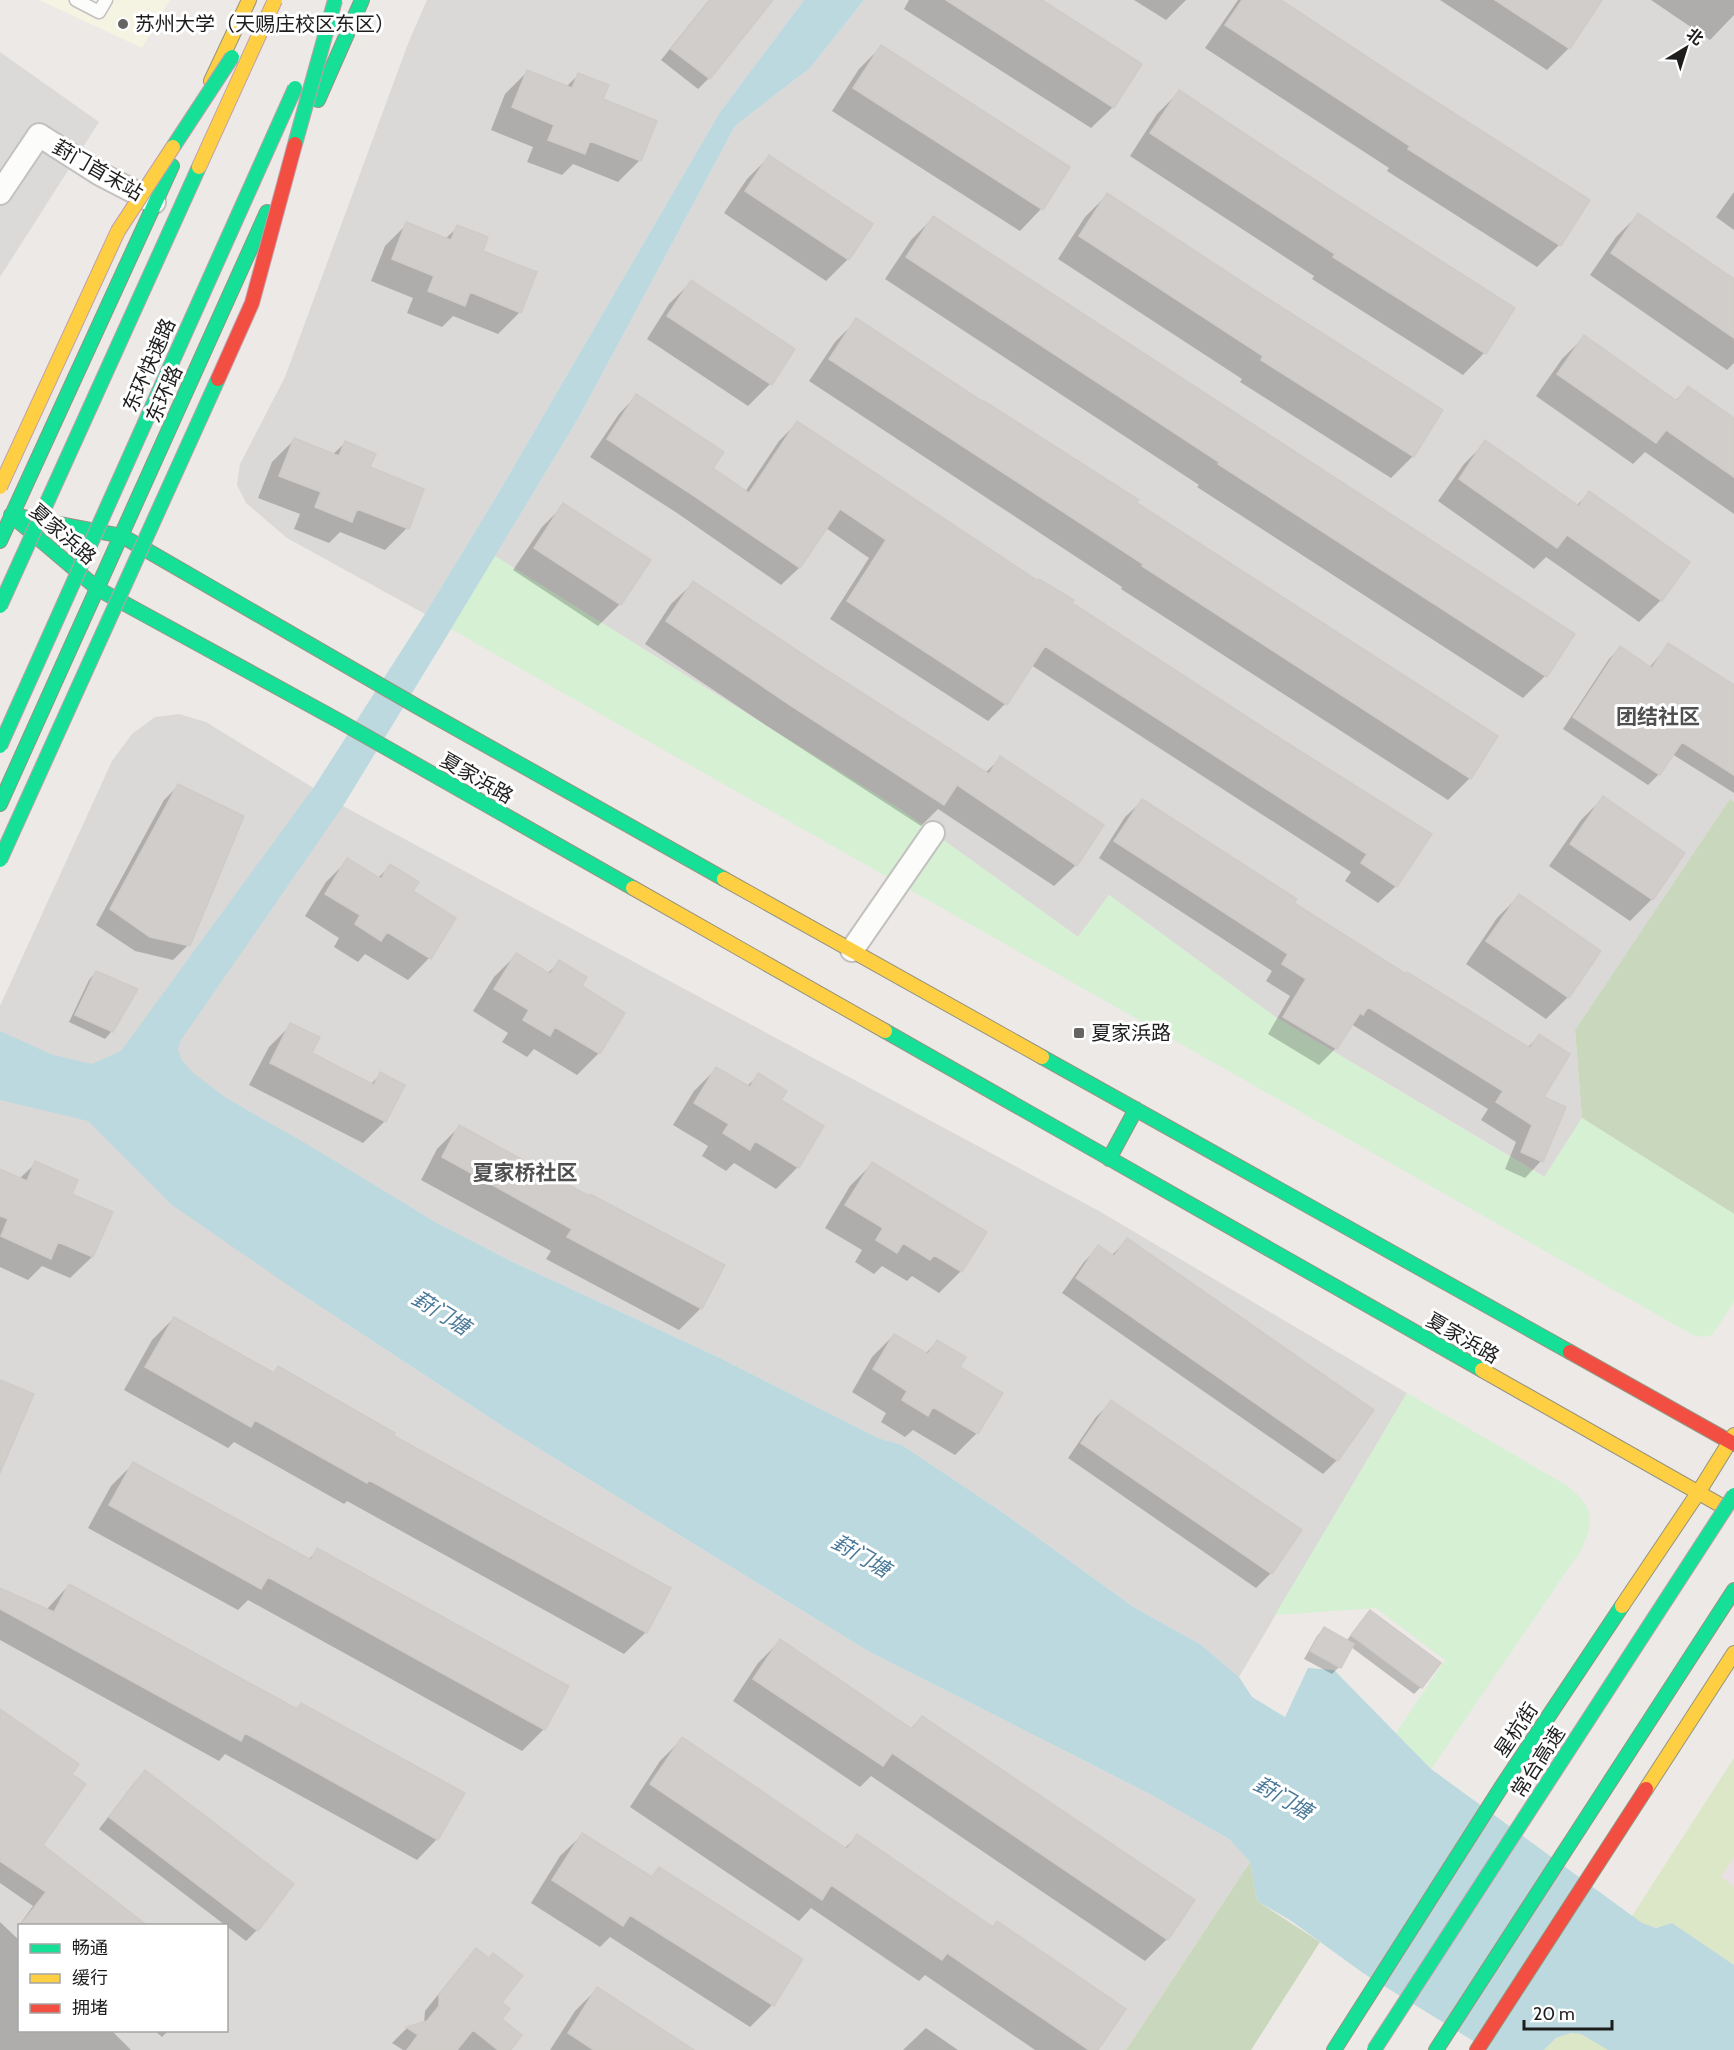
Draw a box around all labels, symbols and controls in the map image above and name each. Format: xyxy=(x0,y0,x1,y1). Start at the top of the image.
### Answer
place label: 苏州大学（天赐庄校区东区） xyxy=(135,12,395,36)
marker: 苏州大学（天赐庄校区东区） xyxy=(116,17,130,31)
north arrow xyxy=(1656,18,1716,78)
text: 北 xyxy=(1683,24,1707,49)
street label: 葑门首末站 xyxy=(49,135,147,205)
street label: 东环快速路 xyxy=(118,314,180,416)
street label: 东环路 xyxy=(141,362,187,426)
street label: 夏家浜路 xyxy=(25,499,101,569)
district label: 团结社区 xyxy=(1616,704,1700,729)
street label: 夏家浜路 xyxy=(436,748,518,808)
place label: 夏家浜路 xyxy=(1091,1021,1171,1045)
marker: 夏家浜路 xyxy=(1072,1026,1086,1040)
district label: 夏家桥社区 xyxy=(473,1160,578,1185)
water label: 葑门塘 xyxy=(408,1285,477,1341)
street label: 夏家浜路 xyxy=(1422,1308,1504,1368)
water label: 葑门塘 xyxy=(828,1529,897,1584)
street label: 星杭街 xyxy=(1489,1698,1543,1762)
street label: 常台高速 xyxy=(1506,1722,1570,1802)
water label: 葑门塘 xyxy=(1250,1771,1319,1826)
legend xyxy=(18,1924,228,2032)
text: 畅通 xyxy=(72,1937,108,1959)
text: 缓行 xyxy=(72,1967,108,1989)
scale bar xyxy=(1524,1993,1612,2031)
text: 拥堵 xyxy=(72,1997,108,2019)
text: 20 m xyxy=(1533,2003,1575,2025)

